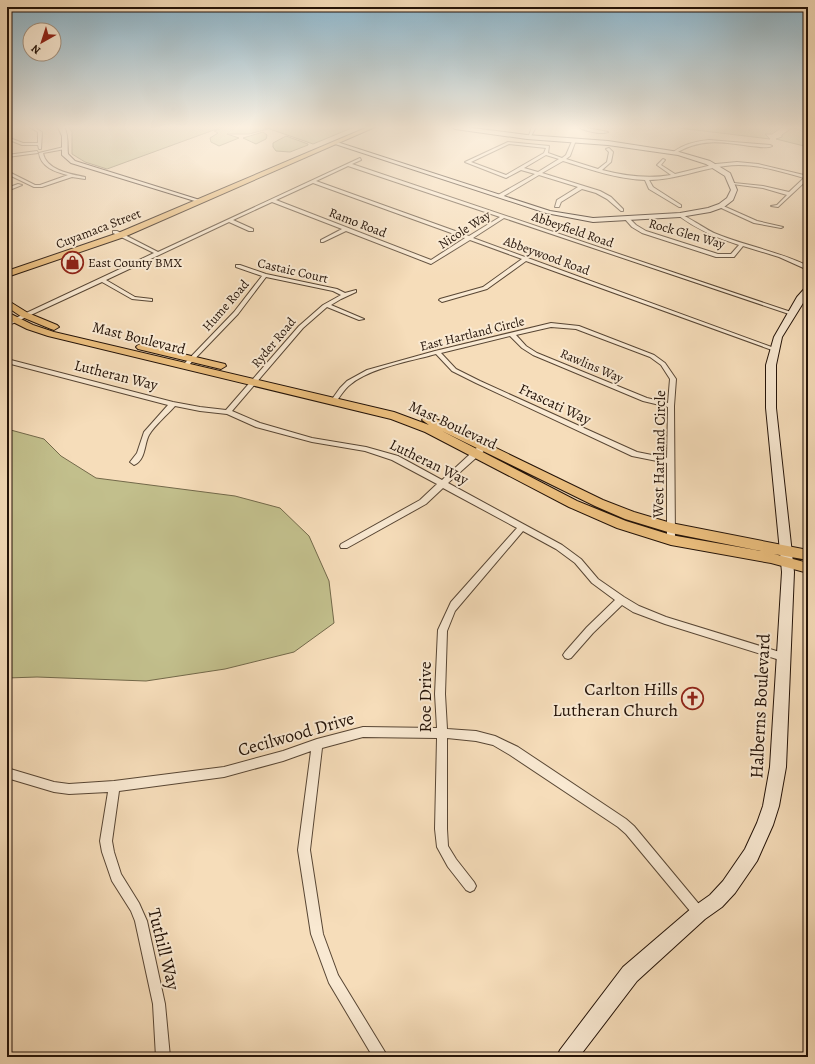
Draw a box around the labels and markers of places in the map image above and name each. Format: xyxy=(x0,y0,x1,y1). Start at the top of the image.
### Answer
shop icon: East County BMX xyxy=(60,249,86,275)
place label: East County BMX xyxy=(88,254,183,271)
place label: Carlton Hills Lutheran Church xyxy=(552,677,678,722)
church icon: Carlton Hills Lutheran Church xyxy=(680,686,706,712)

